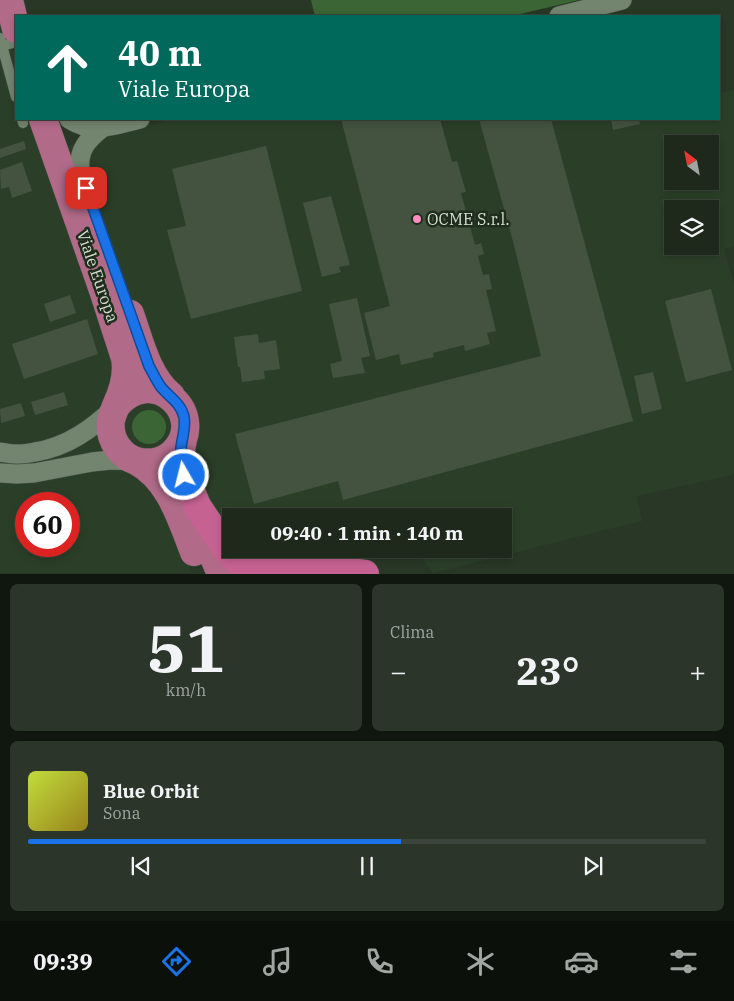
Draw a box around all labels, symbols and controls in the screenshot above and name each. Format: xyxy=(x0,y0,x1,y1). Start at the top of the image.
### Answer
text: 40 m xyxy=(118,30,202,76)
icon: ahead xyxy=(35,35,100,100)
text: Viale Europa xyxy=(118,74,250,103)
north arrow xyxy=(664,135,719,190)
map controls xyxy=(664,135,719,255)
pin xyxy=(65,167,107,209)
icon: arrive xyxy=(72,174,100,202)
button: layers xyxy=(664,200,719,255)
place label: OCME S.r.l. xyxy=(427,209,510,229)
marker: OCME S.r.l. xyxy=(411,213,423,225)
street label: Viale Europa xyxy=(73,227,123,325)
position arrow xyxy=(157,448,209,500)
speed limit sign: 60 xyxy=(15,492,80,557)
text: 09:40 · 1 min · 140 m xyxy=(271,521,463,545)
text: 51 xyxy=(147,605,225,690)
text: Clima xyxy=(390,622,434,642)
text: 23° xyxy=(516,646,580,695)
text: − xyxy=(390,653,407,690)
text: + xyxy=(689,653,706,690)
text: km/h xyxy=(166,680,206,700)
text: Blue Orbit xyxy=(103,779,199,803)
text: Sona xyxy=(103,803,140,823)
icon: previous xyxy=(127,852,155,880)
icon: pause xyxy=(353,852,381,880)
icon: next xyxy=(579,852,607,880)
icon: directions xyxy=(159,944,194,979)
icon: music xyxy=(260,944,295,979)
icon: phone xyxy=(362,944,397,979)
icon: climate xyxy=(463,944,498,979)
icon: car xyxy=(564,944,599,979)
icon: filters xyxy=(666,944,701,979)
text: 09:39 xyxy=(33,947,93,976)

